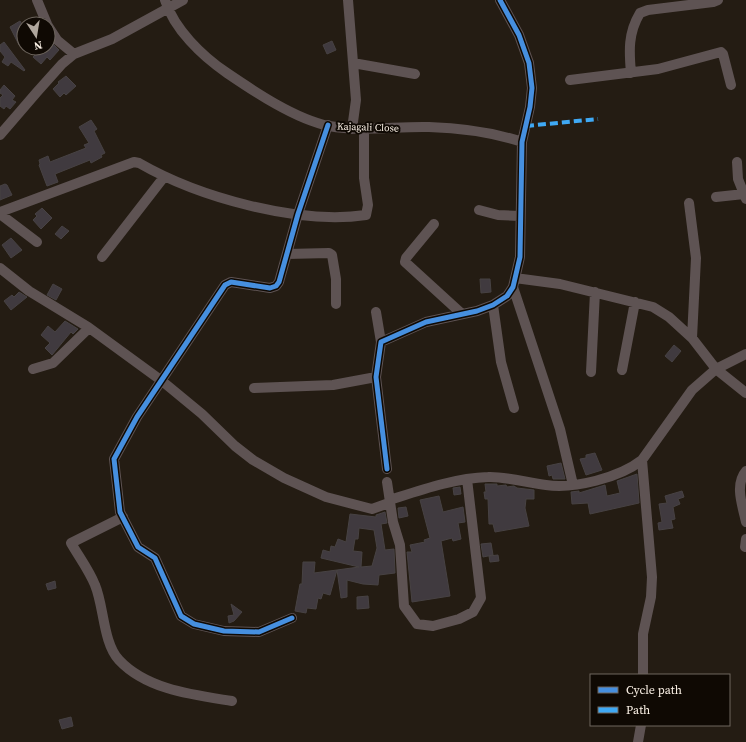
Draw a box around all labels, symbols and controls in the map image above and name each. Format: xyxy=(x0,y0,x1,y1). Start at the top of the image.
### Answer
north arrow xyxy=(16,16,56,56)
text: N xyxy=(32,37,43,53)
street label: Kajagali Close xyxy=(337,119,399,135)
legend xyxy=(590,674,730,726)
text: Cycle path xyxy=(626,682,682,698)
text: Path xyxy=(626,702,650,718)

